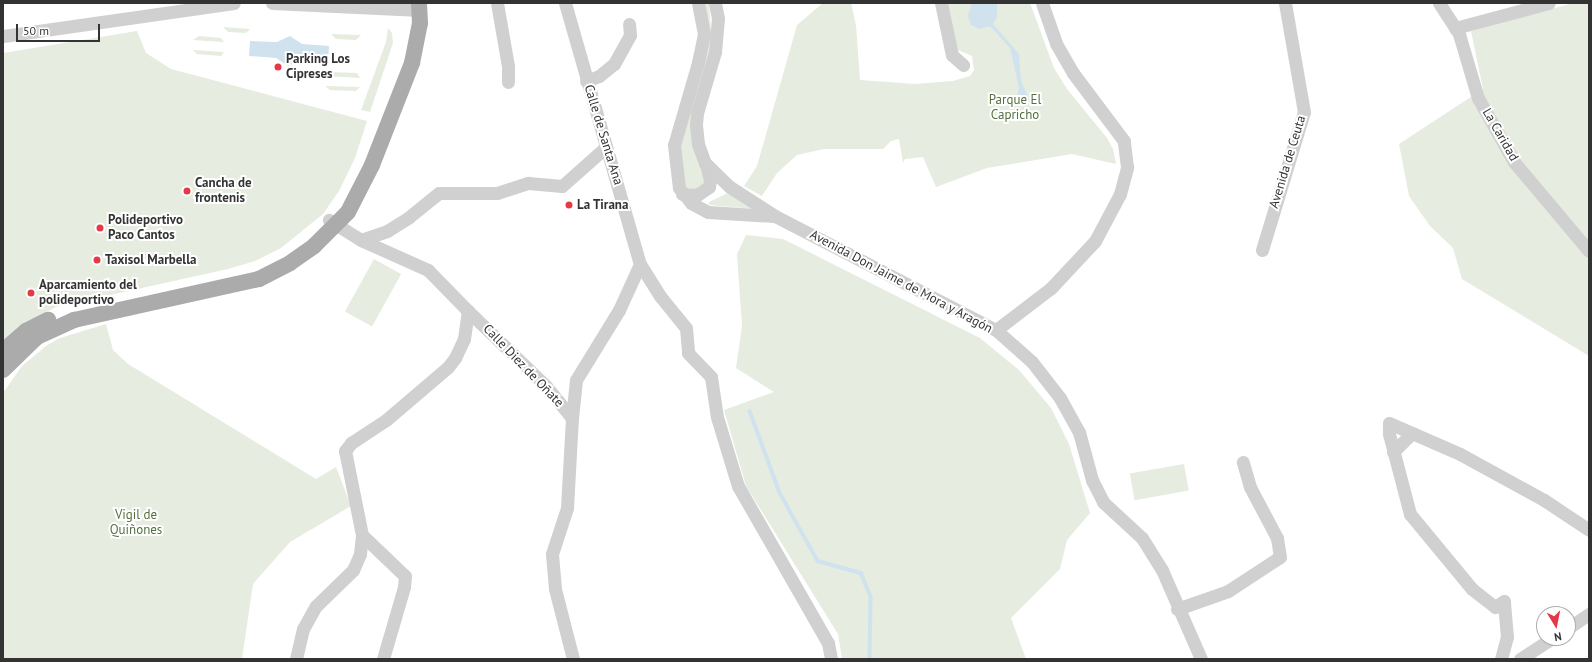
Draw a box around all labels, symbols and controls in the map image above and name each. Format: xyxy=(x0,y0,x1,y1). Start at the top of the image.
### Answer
scale bar xyxy=(18,16,102,42)
text: 50 m xyxy=(23,23,49,38)
place label: Parking Los Cipreses xyxy=(286,52,350,83)
marker: Parking Los Cipreses xyxy=(273,62,283,72)
street label: Calle de Santa Ana xyxy=(580,83,626,187)
park label: Parque El Capricho xyxy=(989,93,1041,124)
street label: La Caridad xyxy=(1479,106,1521,164)
street label: Avenida de Ceuta xyxy=(1267,114,1309,210)
place label: Cancha de frontenis xyxy=(195,176,252,207)
marker: Cancha de frontenis xyxy=(182,186,192,196)
place label: La Tirana xyxy=(577,197,629,213)
marker: La Tirana xyxy=(564,200,574,210)
place label: Polideportivo Paco Cantos xyxy=(108,213,183,244)
marker: Polideportivo Paco Cantos xyxy=(95,223,105,233)
street label: Avenida Don Jaime de Mora y Aragón xyxy=(807,227,995,337)
place label: Taxisol Marbella xyxy=(105,252,196,268)
marker: Taxisol Marbella xyxy=(92,255,102,265)
place label: Aparcamiento del polideportivo xyxy=(39,278,137,309)
marker: Aparcamiento del polideportivo xyxy=(26,288,36,298)
street label: Calle Diez de Oñate xyxy=(479,321,567,411)
park label: Vigil de Quiñones xyxy=(110,508,162,539)
north arrow xyxy=(1536,606,1576,646)
text: N xyxy=(1553,629,1563,644)

